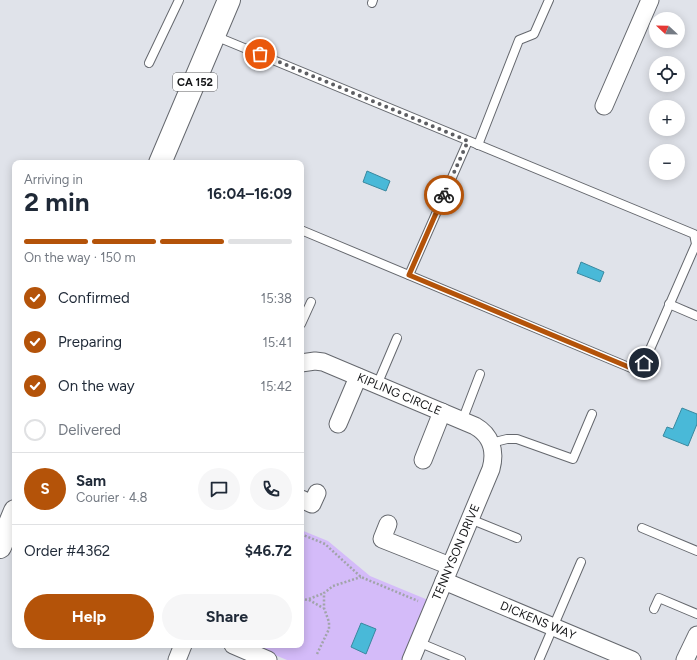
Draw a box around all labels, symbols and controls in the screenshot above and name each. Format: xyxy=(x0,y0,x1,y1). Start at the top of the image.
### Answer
north arrow xyxy=(649,12,685,48)
map controls xyxy=(649,12,685,180)
pin xyxy=(243,37,277,71)
icon: bag xyxy=(249,43,271,65)
button: locate xyxy=(649,56,685,92)
road number: CA 152 xyxy=(173,73,217,91)
button: + xyxy=(649,100,685,136)
button: − xyxy=(649,144,685,180)
text: Arriving in xyxy=(24,172,83,187)
courier xyxy=(424,175,464,215)
icon: bike xyxy=(433,184,455,206)
text: 16:04–16:09 xyxy=(207,185,292,203)
text: 2 min xyxy=(24,186,90,218)
text: On the way · 150 m xyxy=(24,250,136,265)
icon: check xyxy=(24,287,46,309)
text: Confirmed xyxy=(58,289,130,307)
text: 15:38 xyxy=(261,291,292,306)
icon: check xyxy=(24,331,46,353)
text: Preparing xyxy=(58,333,122,351)
text: 15:41 xyxy=(262,335,292,350)
pin xyxy=(627,346,661,380)
icon: home xyxy=(633,352,655,374)
street label: KIPLING CIRCLE xyxy=(355,370,443,418)
icon: check xyxy=(24,375,46,397)
text: On the way xyxy=(58,377,135,395)
text: 15:42 xyxy=(261,379,292,394)
text: Delivered xyxy=(58,421,121,439)
button: chat xyxy=(198,468,240,510)
button: phone xyxy=(250,468,292,510)
text: Sam xyxy=(76,472,106,490)
text: S xyxy=(40,480,50,498)
text: Courier · 4.8 xyxy=(76,490,148,505)
street label: TENNYSON DRIVE xyxy=(429,502,483,602)
text: Order #4362 xyxy=(24,542,110,560)
text: $46.72 xyxy=(245,542,292,560)
button: Help xyxy=(24,594,154,640)
button: Share xyxy=(162,594,292,640)
street label: DICKENS WAY xyxy=(498,598,579,643)

